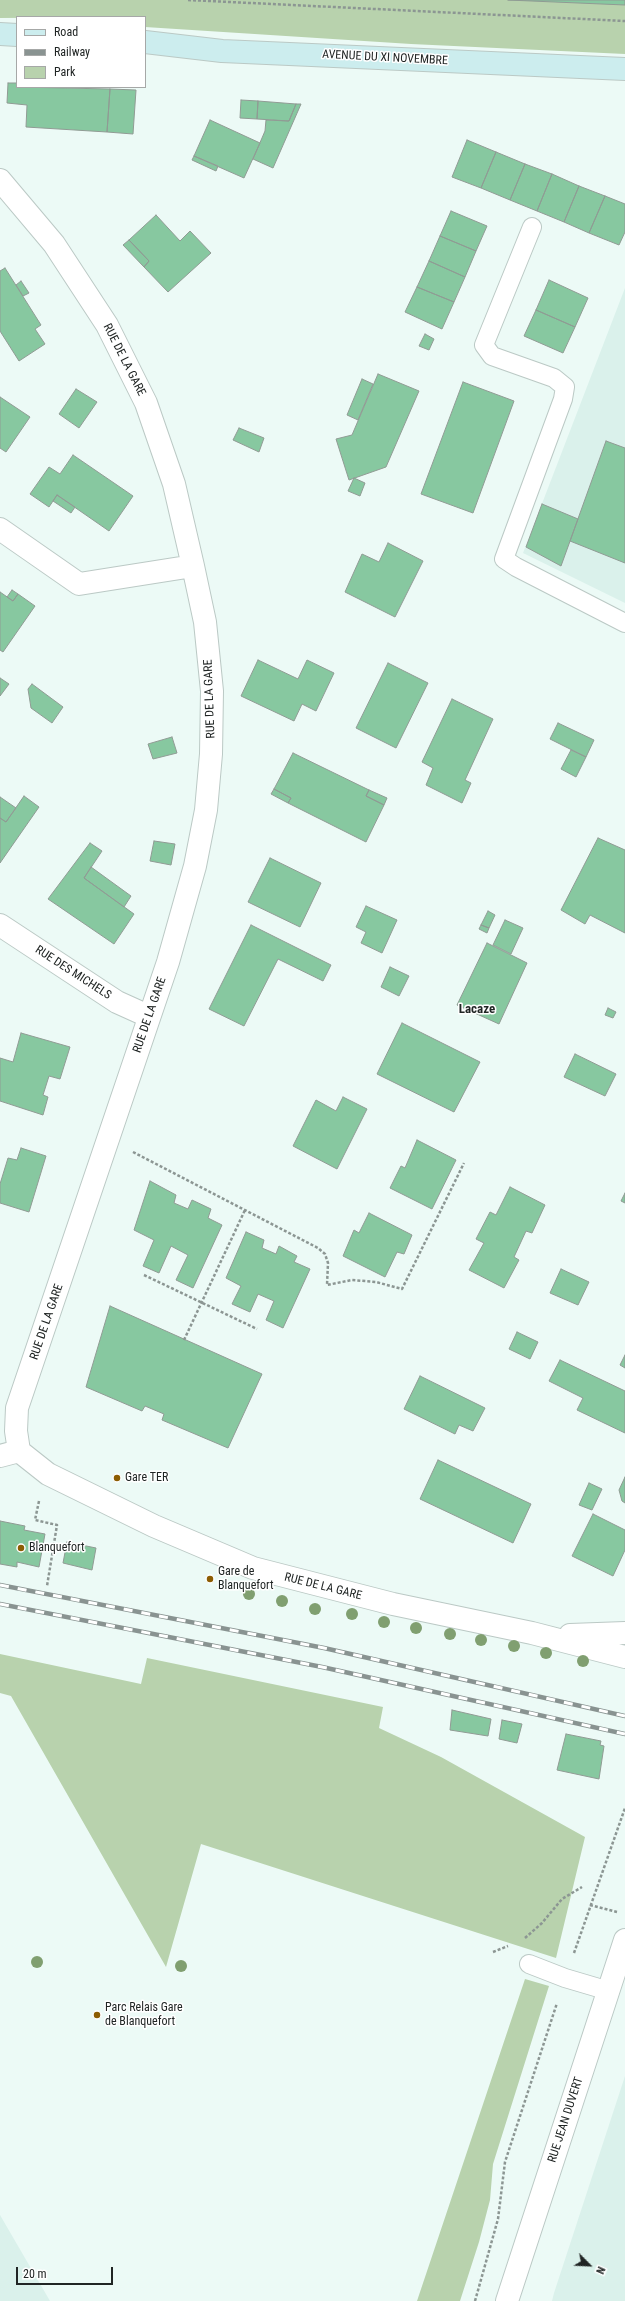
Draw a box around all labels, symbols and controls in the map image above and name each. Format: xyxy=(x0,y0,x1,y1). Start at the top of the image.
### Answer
legend xyxy=(16,16,146,88)
text: Road xyxy=(54,25,78,39)
text: Railway xyxy=(54,45,90,59)
street label: AVENUE DU XI NOVEMBRE xyxy=(322,48,448,68)
text: Park xyxy=(54,65,75,79)
street label: RUE DE LA GARE xyxy=(100,321,148,399)
street label: RUE DE LA GARE xyxy=(201,659,219,739)
street label: RUE DES MICHELS xyxy=(32,943,114,1003)
street label: RUE DE LA GARE xyxy=(130,975,170,1055)
district label: Lacaze xyxy=(459,1002,495,1018)
street label: RUE DE LA GARE xyxy=(27,1282,67,1362)
place label: Gare TER xyxy=(125,1471,168,1485)
marker: Gare TER xyxy=(112,1473,122,1483)
place label: Blanquefort xyxy=(29,1541,85,1555)
marker: Blanquefort xyxy=(16,1543,26,1553)
place label: Gare de Blanquefort xyxy=(218,1565,274,1593)
street label: RUE DE LA GARE xyxy=(283,1570,363,1604)
marker: Gare de Blanquefort xyxy=(205,1574,215,1584)
place label: Parc Relais Gare de Blanquefort xyxy=(105,2001,183,2029)
marker: Parc Relais Gare de Blanquefort xyxy=(92,2010,102,2020)
street label: RUE JEAN DUVERT xyxy=(545,2075,587,2165)
north arrow xyxy=(569,2245,609,2285)
scale bar xyxy=(18,2259,115,2285)
text: N xyxy=(593,2264,608,2276)
text: 20 m xyxy=(23,2267,47,2281)

